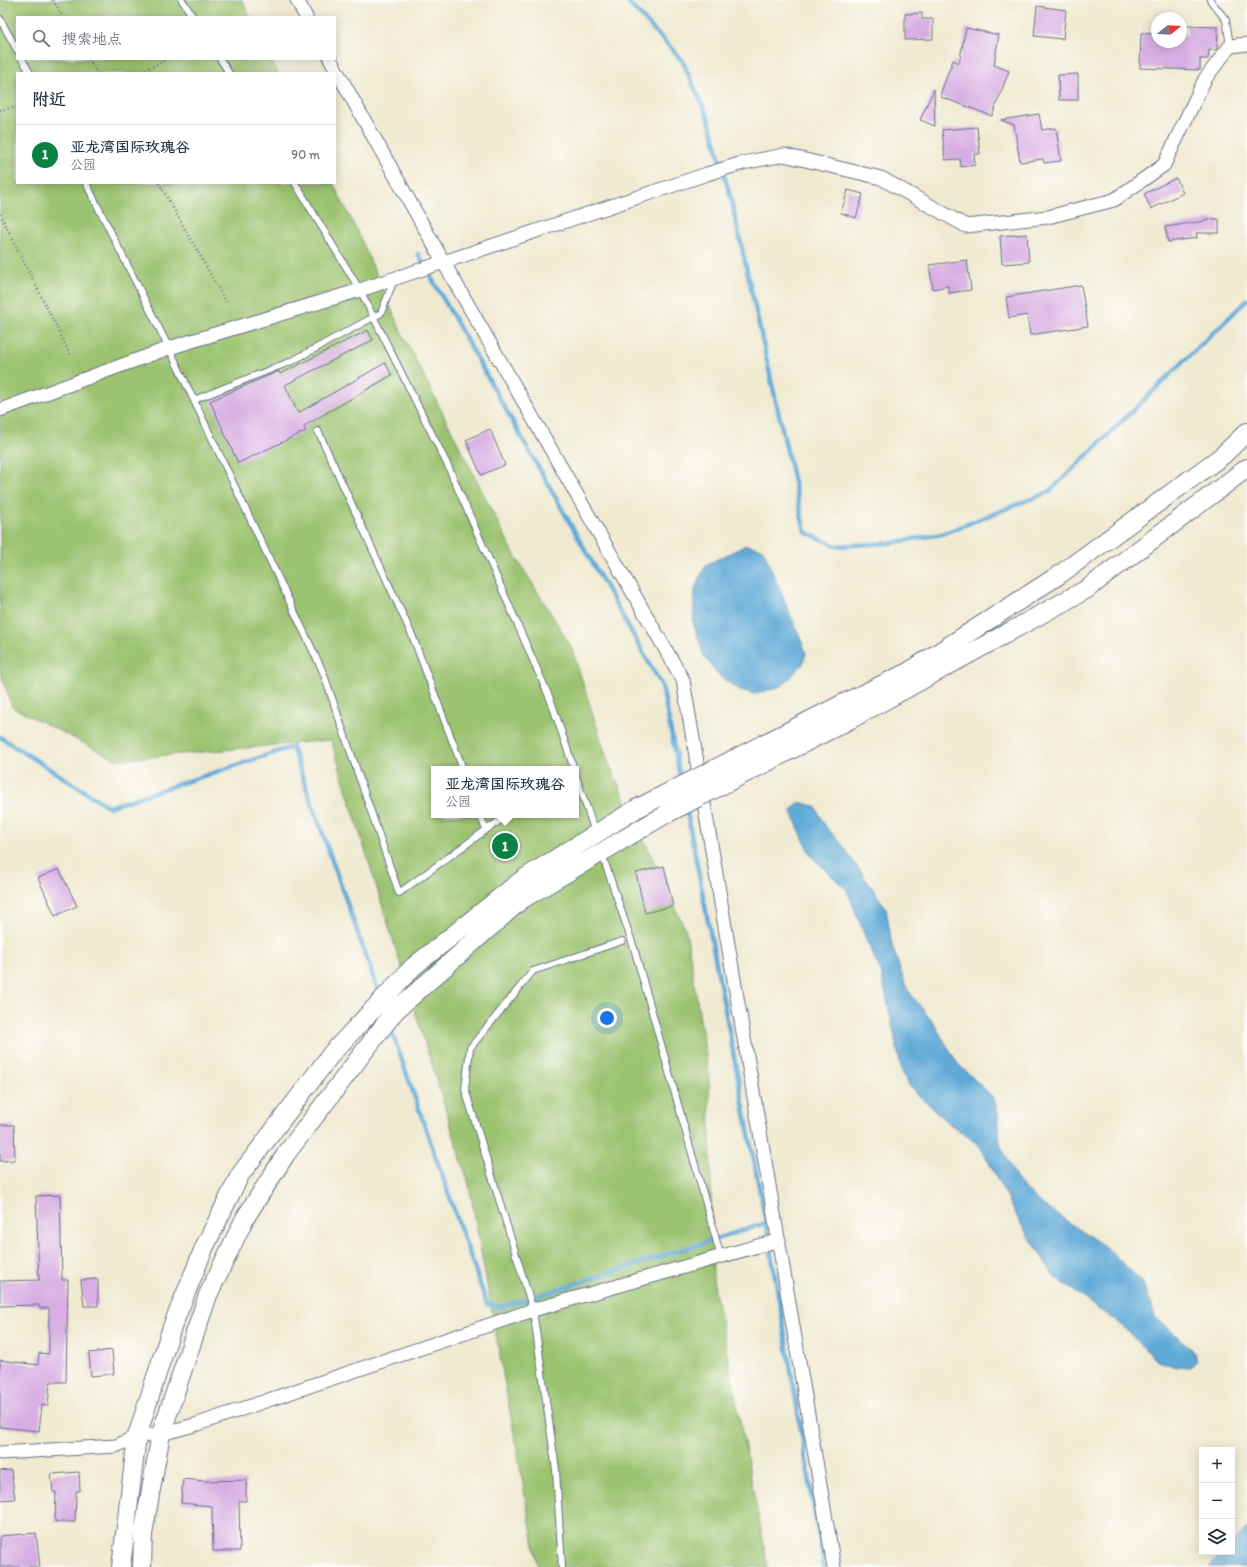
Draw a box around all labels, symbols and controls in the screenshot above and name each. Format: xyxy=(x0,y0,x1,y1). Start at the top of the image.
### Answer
north arrow xyxy=(1151,12,1187,48)
search box xyxy=(16,16,336,60)
icon: search xyxy=(30,27,52,49)
text: 搜索地点 xyxy=(62,30,122,48)
text: 附近 xyxy=(32,89,66,109)
text: 亚龙湾国际玫瑰谷 xyxy=(70,138,190,156)
text: 1 xyxy=(42,147,48,162)
text: 90 m xyxy=(291,147,320,162)
text: 公园 xyxy=(70,157,96,172)
popup xyxy=(431,766,579,818)
text: 亚龙湾国际玫瑰谷 xyxy=(445,775,565,793)
text: 公园 xyxy=(445,794,471,809)
pin: 1 xyxy=(492,831,518,861)
your location xyxy=(597,1008,617,1028)
map controls xyxy=(1199,1447,1235,1555)
button: + xyxy=(1199,1447,1235,1483)
button: − xyxy=(1199,1483,1235,1519)
button: layers xyxy=(1199,1519,1235,1555)

